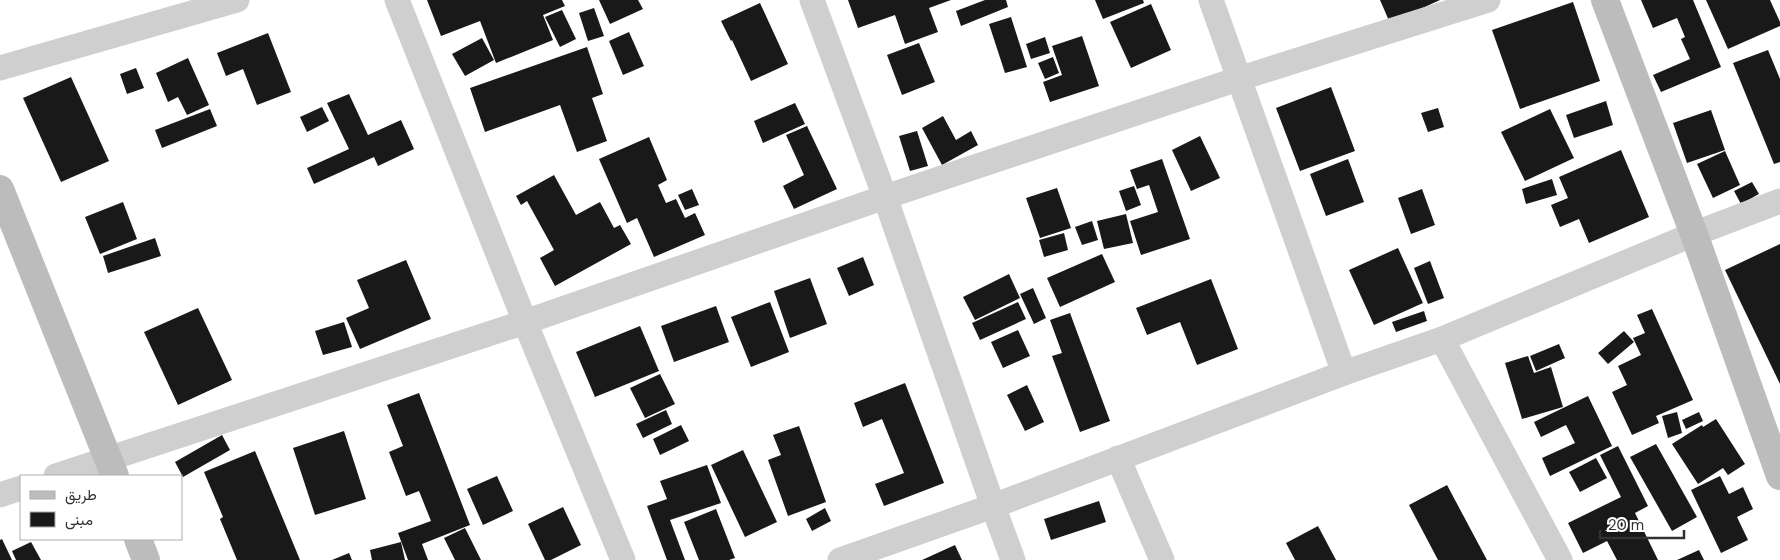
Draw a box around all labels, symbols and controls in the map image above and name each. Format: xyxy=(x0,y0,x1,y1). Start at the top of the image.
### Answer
legend xyxy=(20,475,182,540)
text: طريق xyxy=(65,485,97,505)
scale bar xyxy=(1600,508,1684,540)
text: مبنى xyxy=(65,510,93,530)
text: 20 m xyxy=(1608,515,1644,535)

